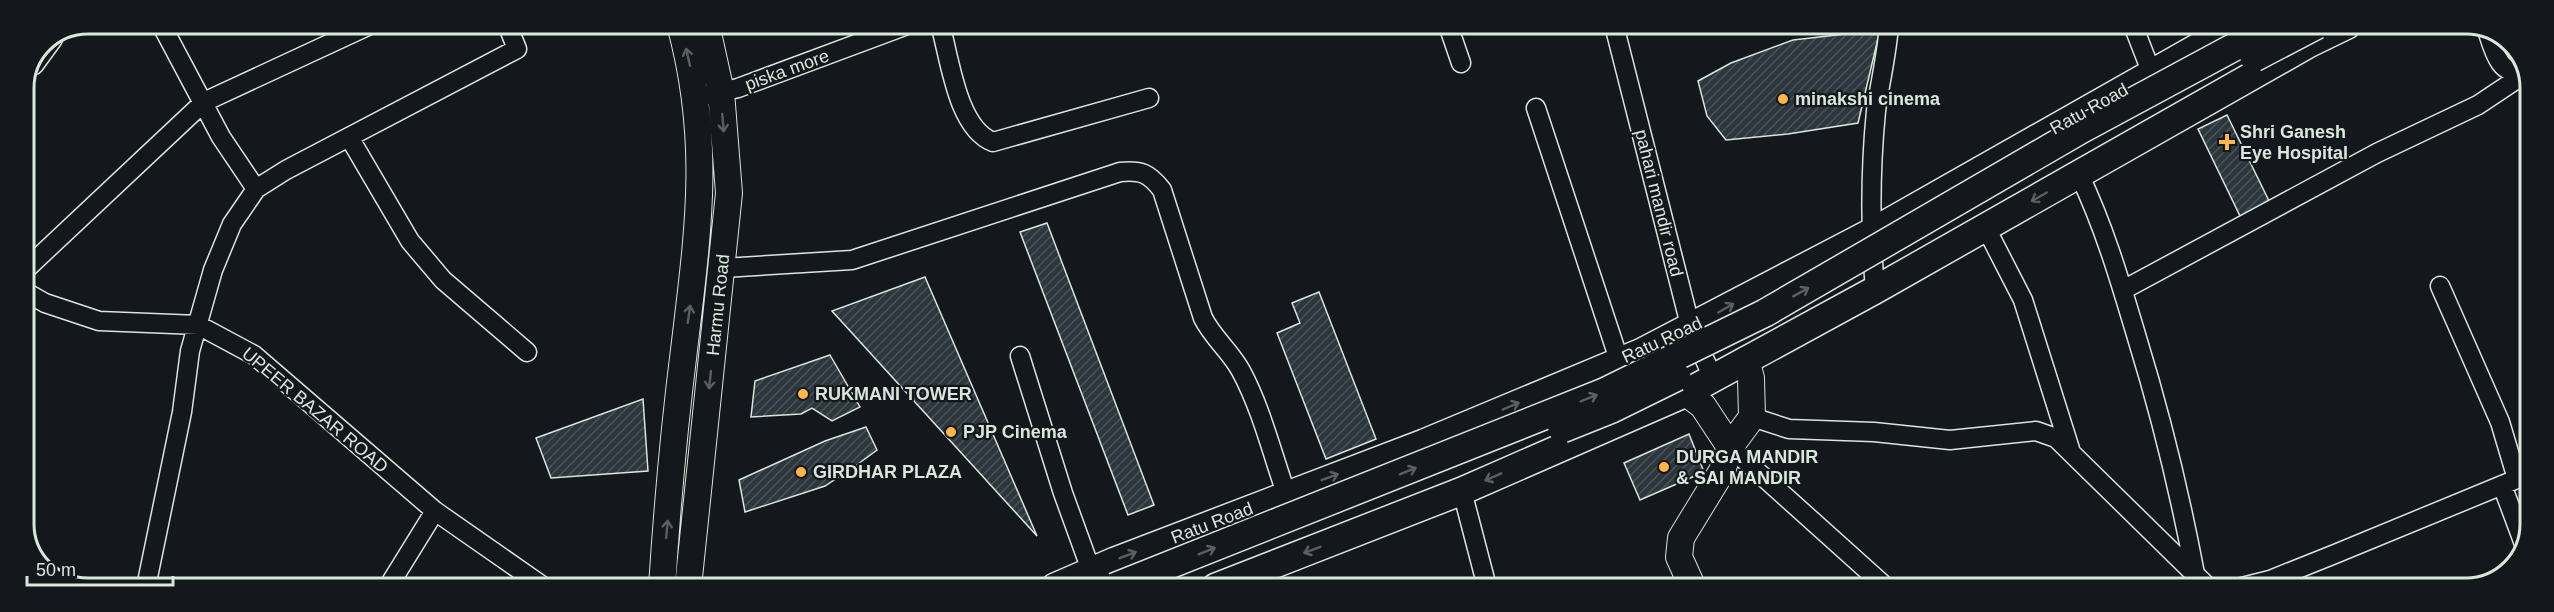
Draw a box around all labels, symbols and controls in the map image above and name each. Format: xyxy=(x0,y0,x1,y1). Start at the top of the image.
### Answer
street label: piska more xyxy=(742,46,832,94)
one-way arrow xyxy=(682,48,694,67)
street label: Ratu Road xyxy=(2047,79,2131,139)
place label: minakshi cinema xyxy=(1795,89,1941,109)
marker: minakshi cinema xyxy=(1776,92,1790,106)
one-way arrow xyxy=(718,113,729,133)
place label: Shri Ganesh Eye Hospital xyxy=(2240,122,2348,163)
street label: pahari mandir road xyxy=(1631,127,1687,279)
marker: Shri Ganesh Eye Hospital xyxy=(2218,133,2236,151)
one-way arrow xyxy=(2031,192,2049,203)
street label: Harmu Road xyxy=(703,253,733,357)
one-way arrow xyxy=(1792,286,1809,298)
one-way arrow xyxy=(1717,302,1734,314)
one-way arrow xyxy=(683,304,694,324)
street label: Ratu Road xyxy=(1619,313,1705,367)
street label: UPEER BAZAR ROAD xyxy=(238,343,392,477)
one-way arrow xyxy=(704,370,715,389)
place label: RUKMANI TOWER xyxy=(815,384,972,404)
marker: RUKMANI TOWER xyxy=(796,387,810,401)
one-way arrow xyxy=(1579,392,1598,403)
one-way arrow xyxy=(1501,400,1520,411)
place label: PJP Cinema xyxy=(963,422,1068,442)
marker: PJP Cinema xyxy=(944,425,958,439)
place label: DURGA MANDIR & SAI MANDIR xyxy=(1676,447,1818,488)
marker: DURGA MANDIR & SAI MANDIR xyxy=(1657,460,1671,474)
place label: GIRDHAR PLAZA xyxy=(813,462,962,482)
marker: GIRDHAR PLAZA xyxy=(794,465,808,479)
one-way arrow xyxy=(1398,465,1417,476)
one-way arrow xyxy=(1320,471,1339,482)
one-way arrow xyxy=(1484,472,1502,483)
street label: Ratu Road xyxy=(1168,498,1256,548)
one-way arrow xyxy=(662,519,673,539)
one-way arrow xyxy=(1198,545,1216,556)
one-way arrow xyxy=(1303,545,1322,556)
scale bar xyxy=(27,549,172,587)
one-way arrow xyxy=(1118,549,1137,560)
text: 50 m xyxy=(36,560,76,580)

